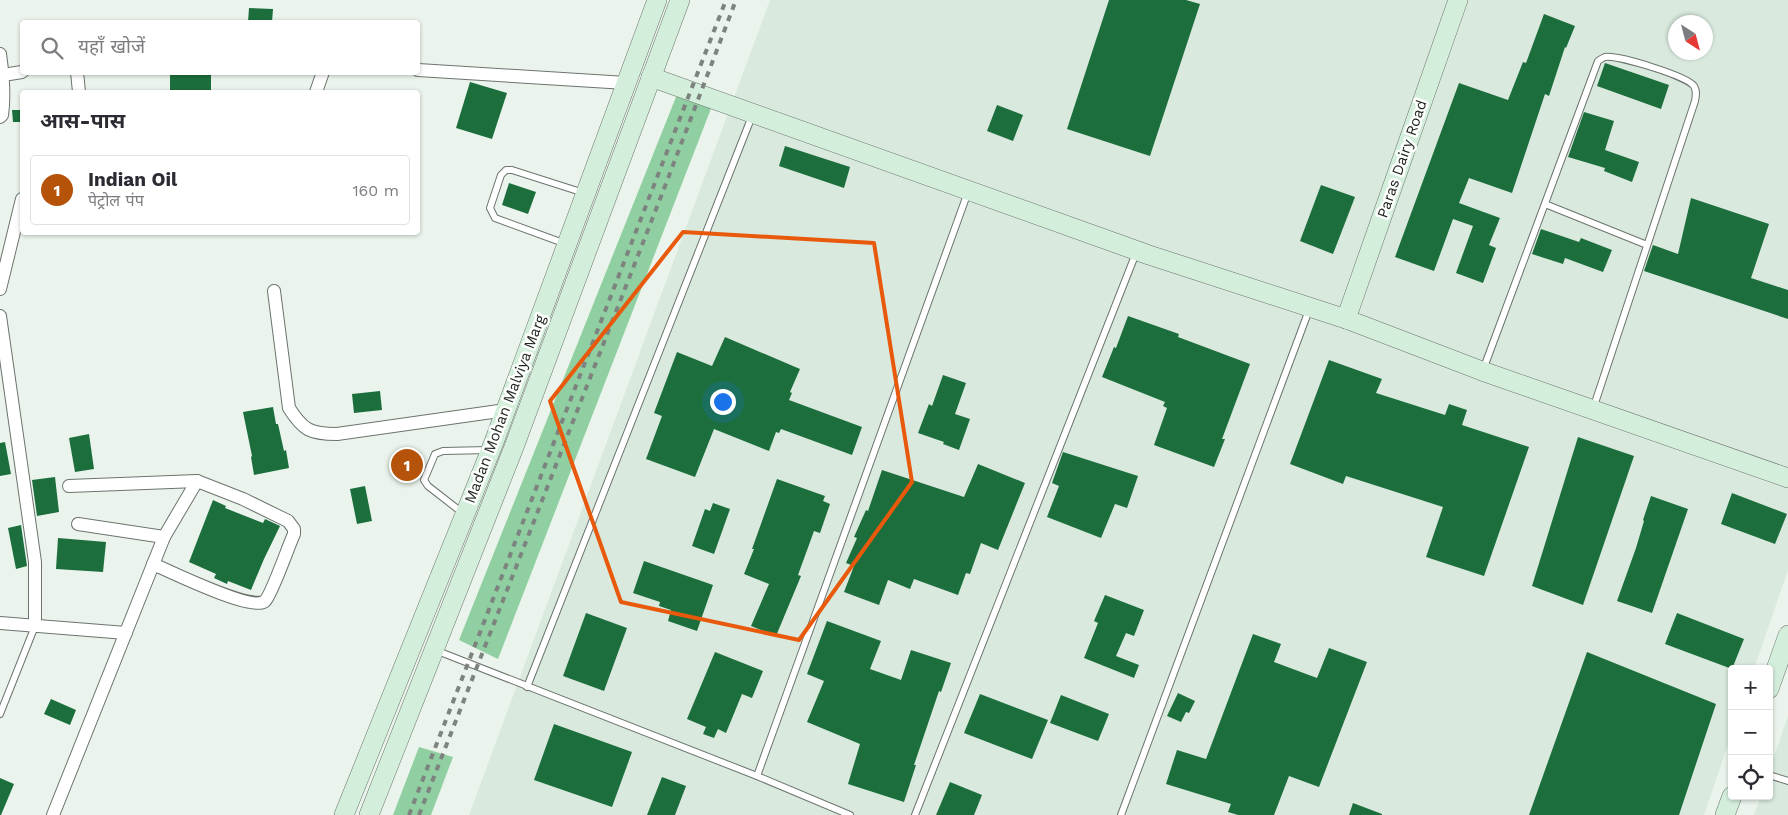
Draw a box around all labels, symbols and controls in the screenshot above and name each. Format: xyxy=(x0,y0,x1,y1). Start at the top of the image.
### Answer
north arrow xyxy=(1668,15,1713,60)
search box xyxy=(20,20,420,75)
icon: search xyxy=(38,34,66,62)
text: यहाँ खोजें xyxy=(78,35,145,58)
street label: Paras Dairy Road xyxy=(1373,98,1431,220)
text: आस-पास xyxy=(40,108,125,133)
text: Indian Oil xyxy=(88,168,177,191)
text: 1 xyxy=(54,181,60,200)
text: 160 m xyxy=(352,181,399,200)
text: पेट्रोल पंप xyxy=(88,191,144,210)
street label: Madan Mohan Malviya Marg xyxy=(461,312,549,506)
your location xyxy=(710,389,736,415)
pin: 1 xyxy=(391,446,423,484)
map controls xyxy=(1728,665,1773,800)
button: + xyxy=(1728,665,1773,710)
button: − xyxy=(1728,710,1773,755)
button: locate xyxy=(1728,755,1773,800)

